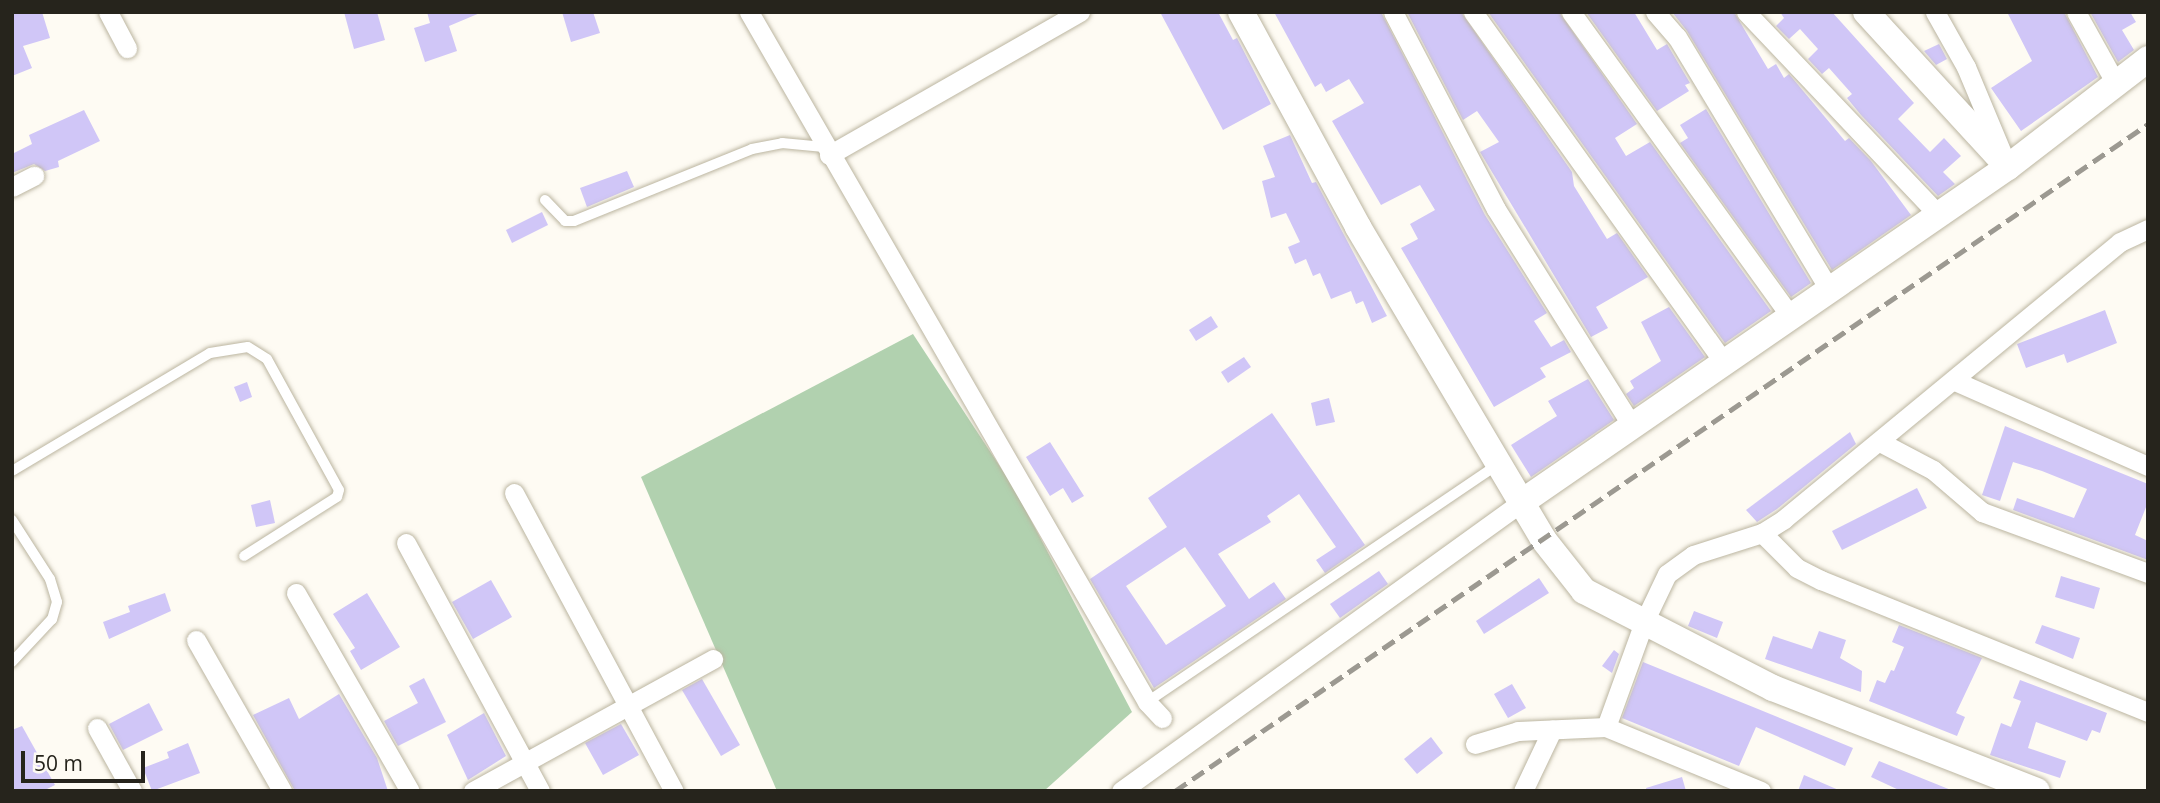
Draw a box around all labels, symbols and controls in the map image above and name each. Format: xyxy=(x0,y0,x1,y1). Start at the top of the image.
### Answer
scale bar xyxy=(24,736,149,780)
text: 50 m xyxy=(34,749,83,777)

